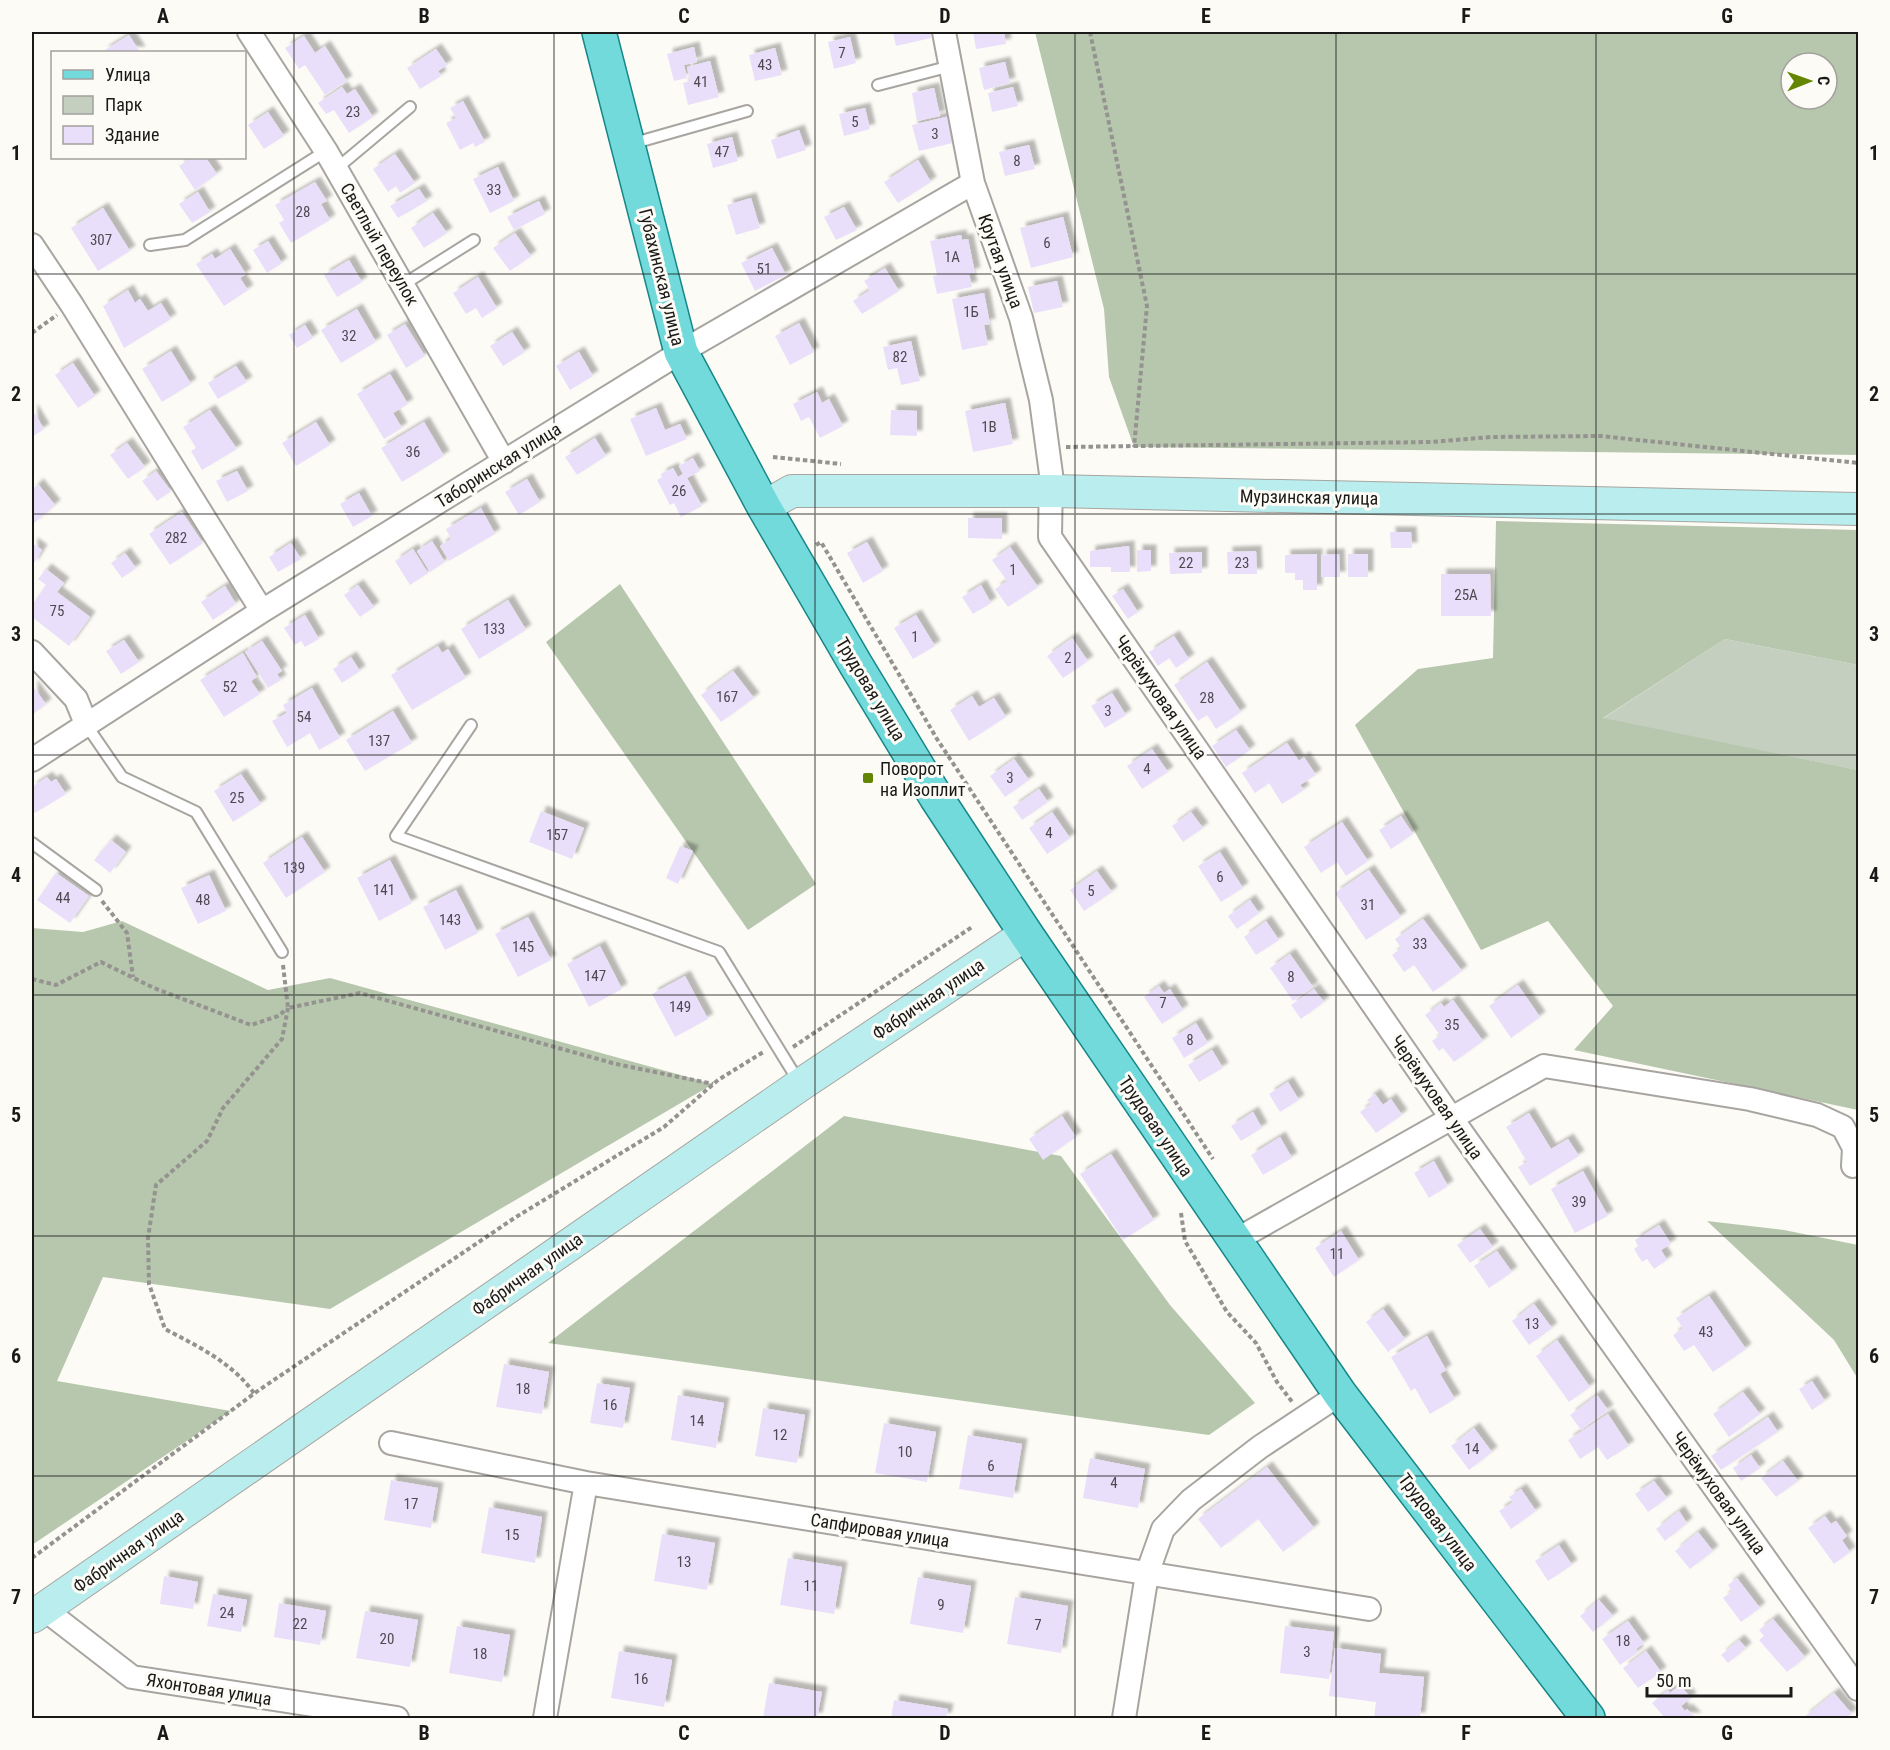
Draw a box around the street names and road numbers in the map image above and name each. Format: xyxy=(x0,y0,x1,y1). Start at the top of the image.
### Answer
street label: Светлый переулок xyxy=(336,179,424,309)
street label: Губахинская улица xyxy=(635,206,689,348)
street label: Крутая улица xyxy=(974,211,1028,311)
street label: Таборинская улица xyxy=(431,418,565,512)
street label: Мурзинская улица xyxy=(1240,485,1378,509)
street label: Черёмуховая улица xyxy=(1110,631,1212,763)
street label: Трудовая улица xyxy=(832,633,910,745)
street label: Фабричная улица xyxy=(868,954,988,1044)
street label: Черёмуховая улица xyxy=(1386,1031,1488,1163)
street label: Трудовая улица xyxy=(1115,1072,1197,1180)
street label: Фабричная улица xyxy=(468,1228,586,1320)
street label: Черёмуховая улица xyxy=(1667,1428,1771,1558)
street label: Трудовая улица xyxy=(1394,1469,1482,1575)
street label: Фабричная улица xyxy=(69,1505,187,1597)
street label: Сапфировая улица xyxy=(809,1509,951,1551)
street label: Яхонтовая улица xyxy=(145,1669,273,1709)

